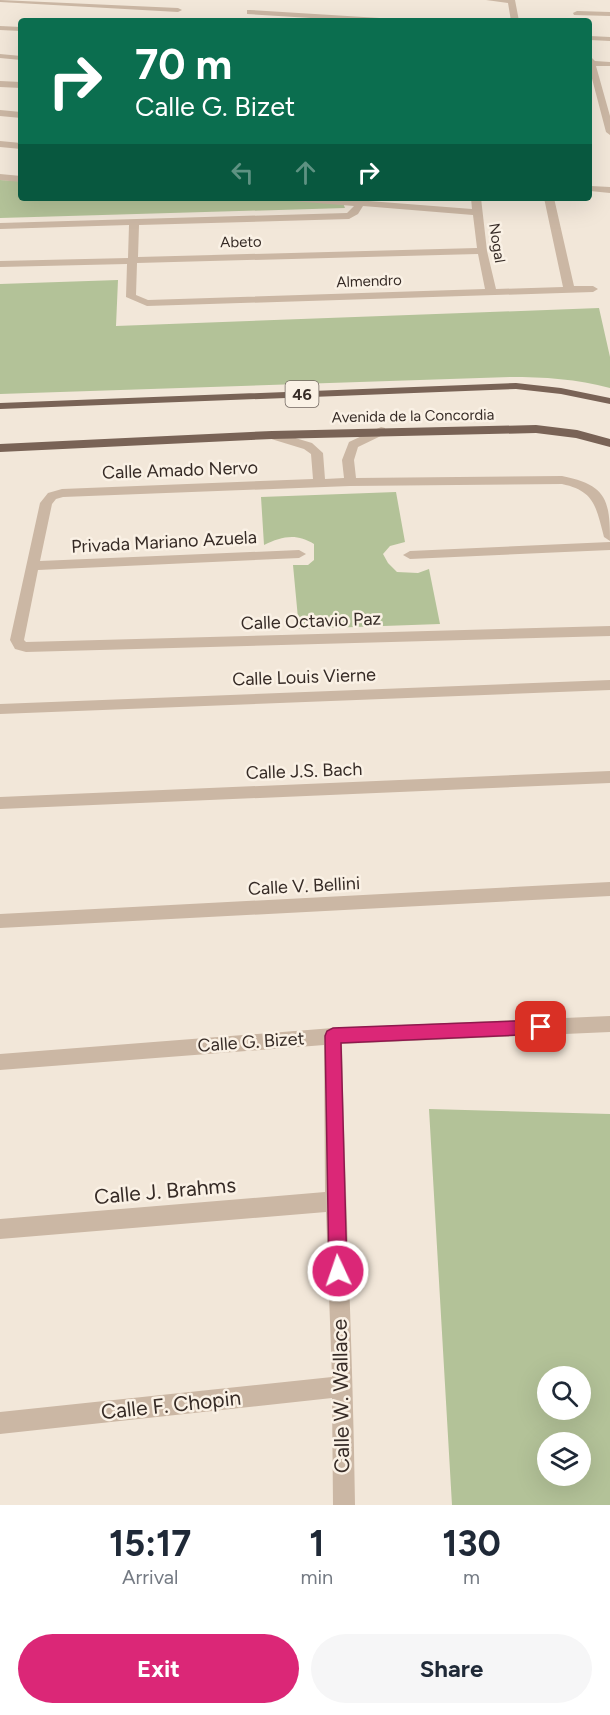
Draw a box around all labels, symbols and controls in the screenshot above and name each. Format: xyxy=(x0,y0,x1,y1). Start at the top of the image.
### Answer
text: 70 m xyxy=(135,39,232,90)
icon: right xyxy=(36,42,114,120)
text: Calle G. Bizet xyxy=(135,90,295,123)
icon: left xyxy=(226,156,259,189)
icon: ahead xyxy=(289,156,322,189)
icon: right xyxy=(352,156,385,189)
street label: Nogal xyxy=(485,222,509,264)
street label: Abeto xyxy=(220,233,262,251)
street label: Almendro xyxy=(336,271,402,291)
road number: 46 xyxy=(286,381,318,407)
street label: Avenida de la Concordia xyxy=(331,406,495,426)
street label: Calle Amado Nervo xyxy=(102,456,258,484)
street label: Privada Mariano Azuela xyxy=(71,526,257,558)
street label: Calle Octavio Paz xyxy=(240,608,382,634)
street label: Calle Louis Vierne xyxy=(232,663,376,690)
street label: Calle J.S. Bach xyxy=(245,758,363,784)
street label: Calle V. Bellini xyxy=(247,872,361,900)
pin xyxy=(515,1001,566,1052)
icon: arrive xyxy=(524,1010,557,1043)
street label: Calle G. Bizet xyxy=(197,1027,305,1057)
street label: Calle J. Brahms xyxy=(93,1172,237,1209)
position arrow xyxy=(306,1239,370,1303)
street label: Calle W. Wallace xyxy=(327,1319,354,1473)
map controls xyxy=(537,1366,591,1486)
button: search xyxy=(537,1366,591,1420)
street label: Calle F. Chopin xyxy=(100,1385,242,1424)
button: layers xyxy=(537,1432,591,1486)
text: 15:17 xyxy=(109,1522,191,1565)
text: 1 xyxy=(309,1522,324,1565)
text: 130 xyxy=(442,1522,501,1565)
text: Arrival xyxy=(122,1565,178,1589)
text: min xyxy=(300,1565,333,1589)
text: m xyxy=(463,1565,480,1589)
button: Exit xyxy=(18,1634,299,1703)
button: Share xyxy=(311,1634,592,1703)

